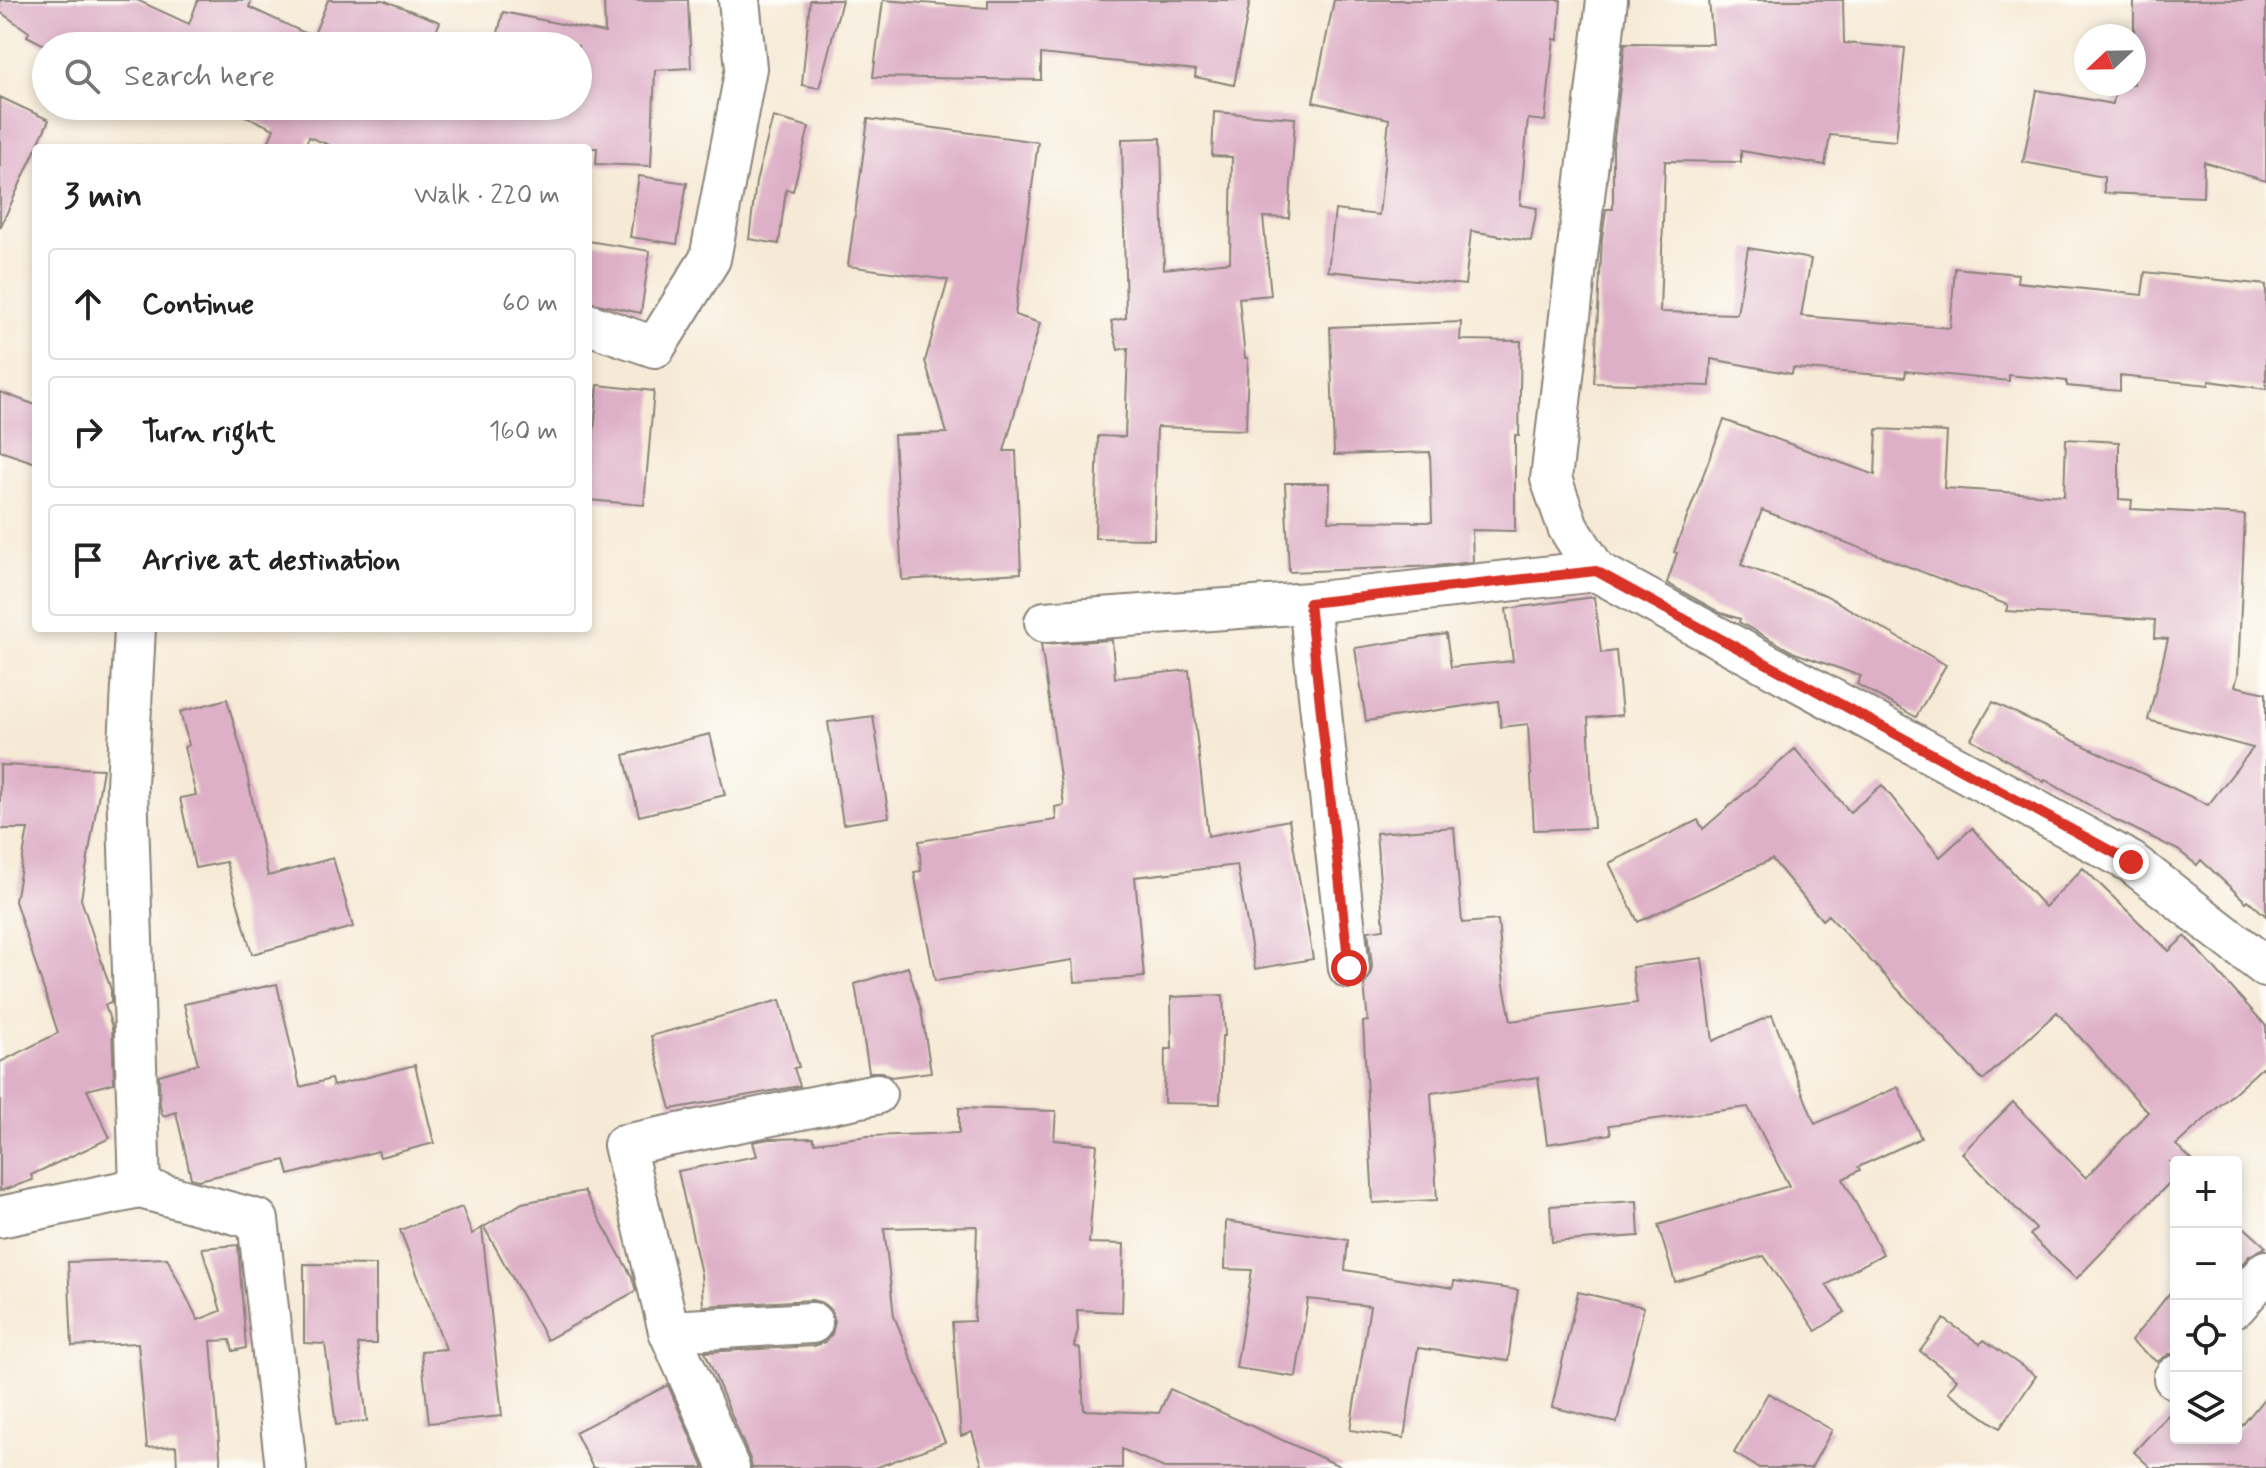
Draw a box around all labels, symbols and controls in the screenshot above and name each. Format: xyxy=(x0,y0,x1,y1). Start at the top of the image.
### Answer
north arrow xyxy=(2074,24,2146,96)
search box xyxy=(32,32,592,120)
icon: search xyxy=(60,54,104,98)
text: Search here xyxy=(124,57,275,96)
text: 3 min xyxy=(64,174,142,219)
text: Walk · 220 m xyxy=(414,179,560,213)
icon: ahead xyxy=(66,282,110,326)
text: Continue xyxy=(142,285,254,324)
text: 60 m xyxy=(502,287,558,321)
icon: right xyxy=(66,410,110,454)
text: Turn right xyxy=(142,413,275,452)
text: 160 m xyxy=(489,415,558,449)
icon: arrive xyxy=(66,538,110,582)
text: Arrive at destination xyxy=(142,541,400,580)
route end xyxy=(2113,844,2149,880)
route start xyxy=(1331,950,1367,986)
map controls xyxy=(2170,1156,2242,1444)
button: + xyxy=(2170,1156,2242,1228)
button: − xyxy=(2170,1228,2242,1300)
button: locate xyxy=(2170,1300,2242,1372)
button: layers xyxy=(2170,1372,2242,1444)

